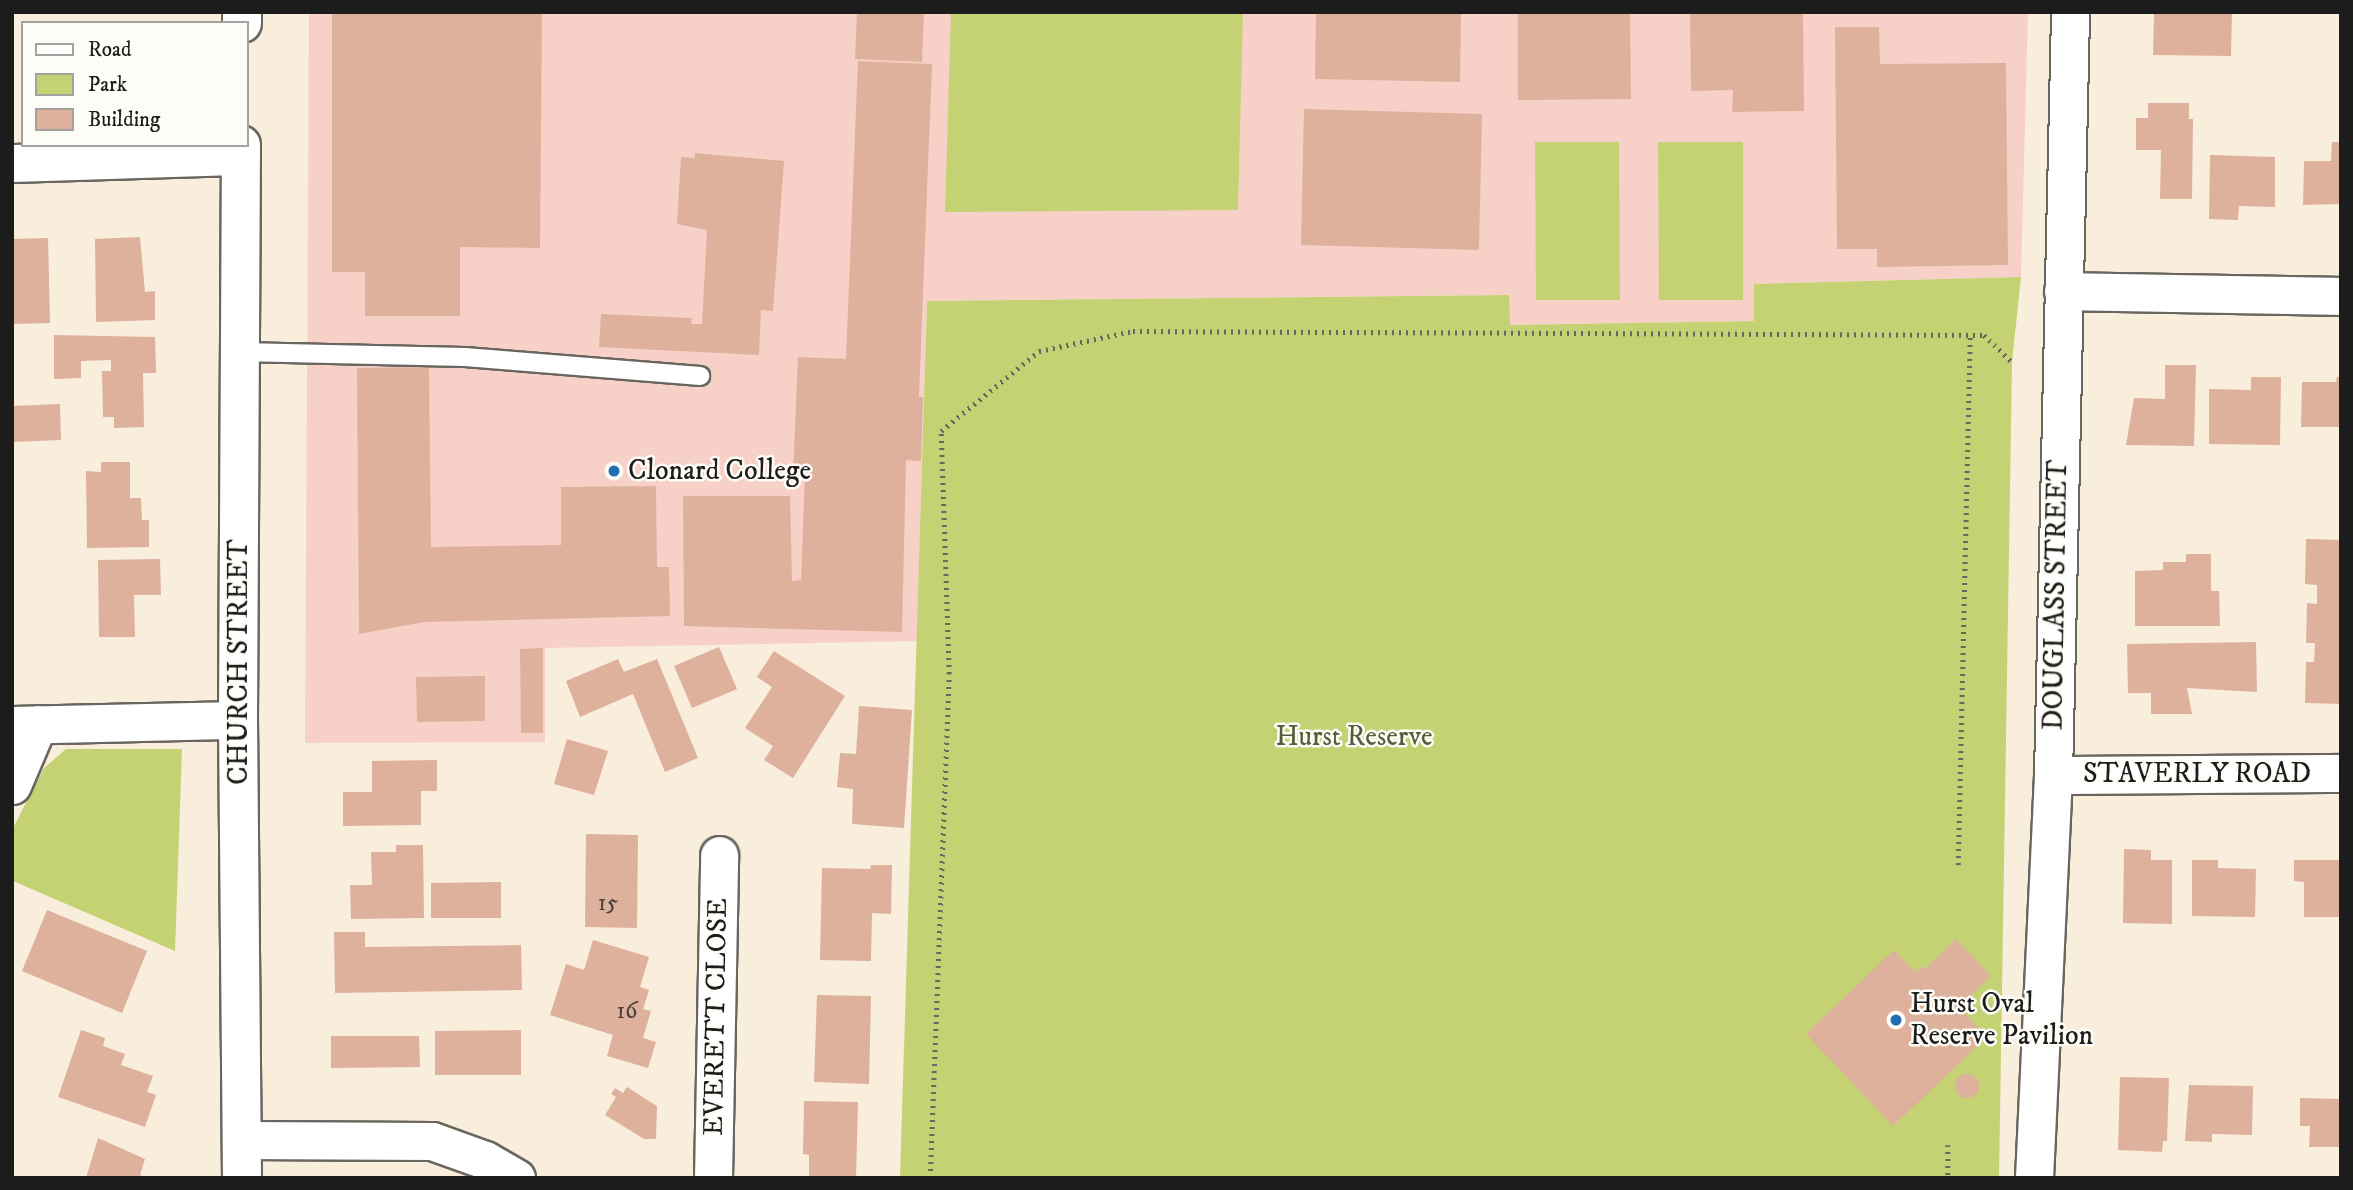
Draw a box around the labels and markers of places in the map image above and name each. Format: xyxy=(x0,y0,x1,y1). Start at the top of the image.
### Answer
place label: Clonard College xyxy=(628,454,811,488)
marker: Clonard College xyxy=(606,463,622,479)
place label: Hurst Oval Reserve Pavilion xyxy=(1910,987,2093,1053)
marker: Hurst Oval Reserve Pavilion xyxy=(1888,1012,1904,1028)

